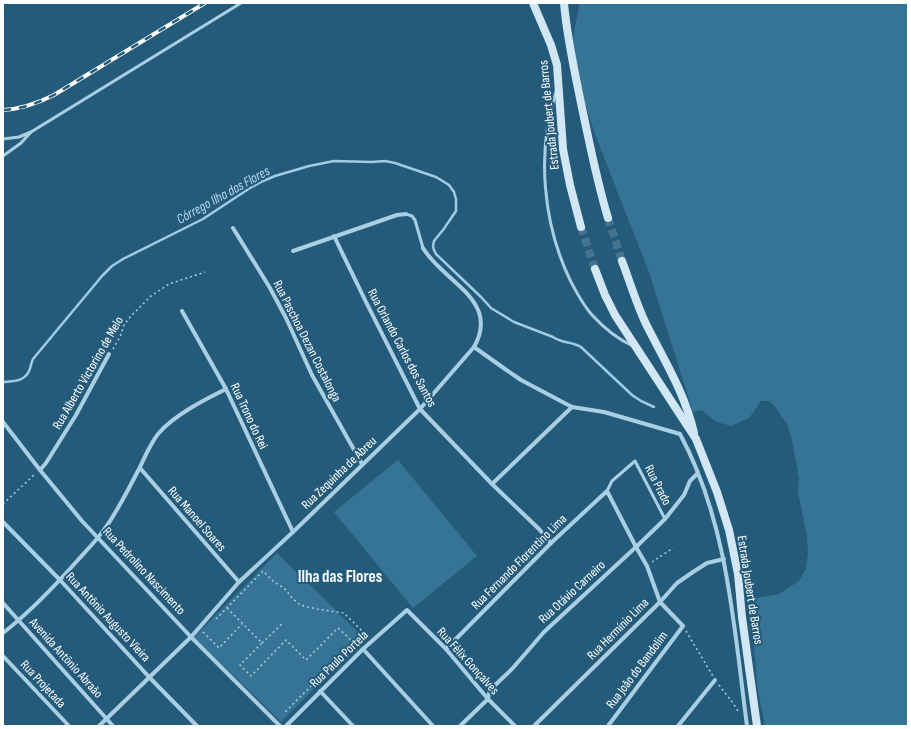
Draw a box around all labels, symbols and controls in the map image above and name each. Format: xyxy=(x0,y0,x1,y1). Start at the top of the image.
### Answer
street label: Estrada Joubert de Barros xyxy=(535,59,563,170)
water label: Córrego Ilha das Flores xyxy=(173,162,273,228)
street label: Rua Paschoa Dezan Costalonga xyxy=(269,278,345,404)
street label: Rua Orlando Carlos dos Santos xyxy=(364,286,440,410)
street label: Rua Alberto Victorino de Melo xyxy=(49,314,127,432)
street label: Rua Trono do Rei xyxy=(227,380,271,452)
street label: Rua Zequinha de Abreu xyxy=(298,433,380,513)
street label: Rua Prado xyxy=(641,462,675,508)
street label: Rua Manoel Soares xyxy=(164,483,230,555)
street label: Rua Fernando Florentino Lima xyxy=(468,511,570,613)
street label: Rua Pedrolino Nascimento xyxy=(99,524,189,618)
street label: Estrada Joubert de Barros xyxy=(734,534,767,646)
street label: Rua Otávio Carneiro xyxy=(535,557,609,627)
district label: Ilha das Flores xyxy=(298,567,383,587)
street label: Rua Antônio Augusto Vieira xyxy=(62,569,154,665)
street label: Rua Hermínio Lima xyxy=(584,595,652,663)
street label: Avenida Antônio Abraão xyxy=(25,614,106,701)
street label: Rua Félix Gonçalves xyxy=(434,624,503,698)
street label: Rua Paulo Portela xyxy=(306,627,372,691)
street label: Rua João do Bandolim xyxy=(603,628,671,712)
street label: Rua Projetada xyxy=(17,657,69,711)

